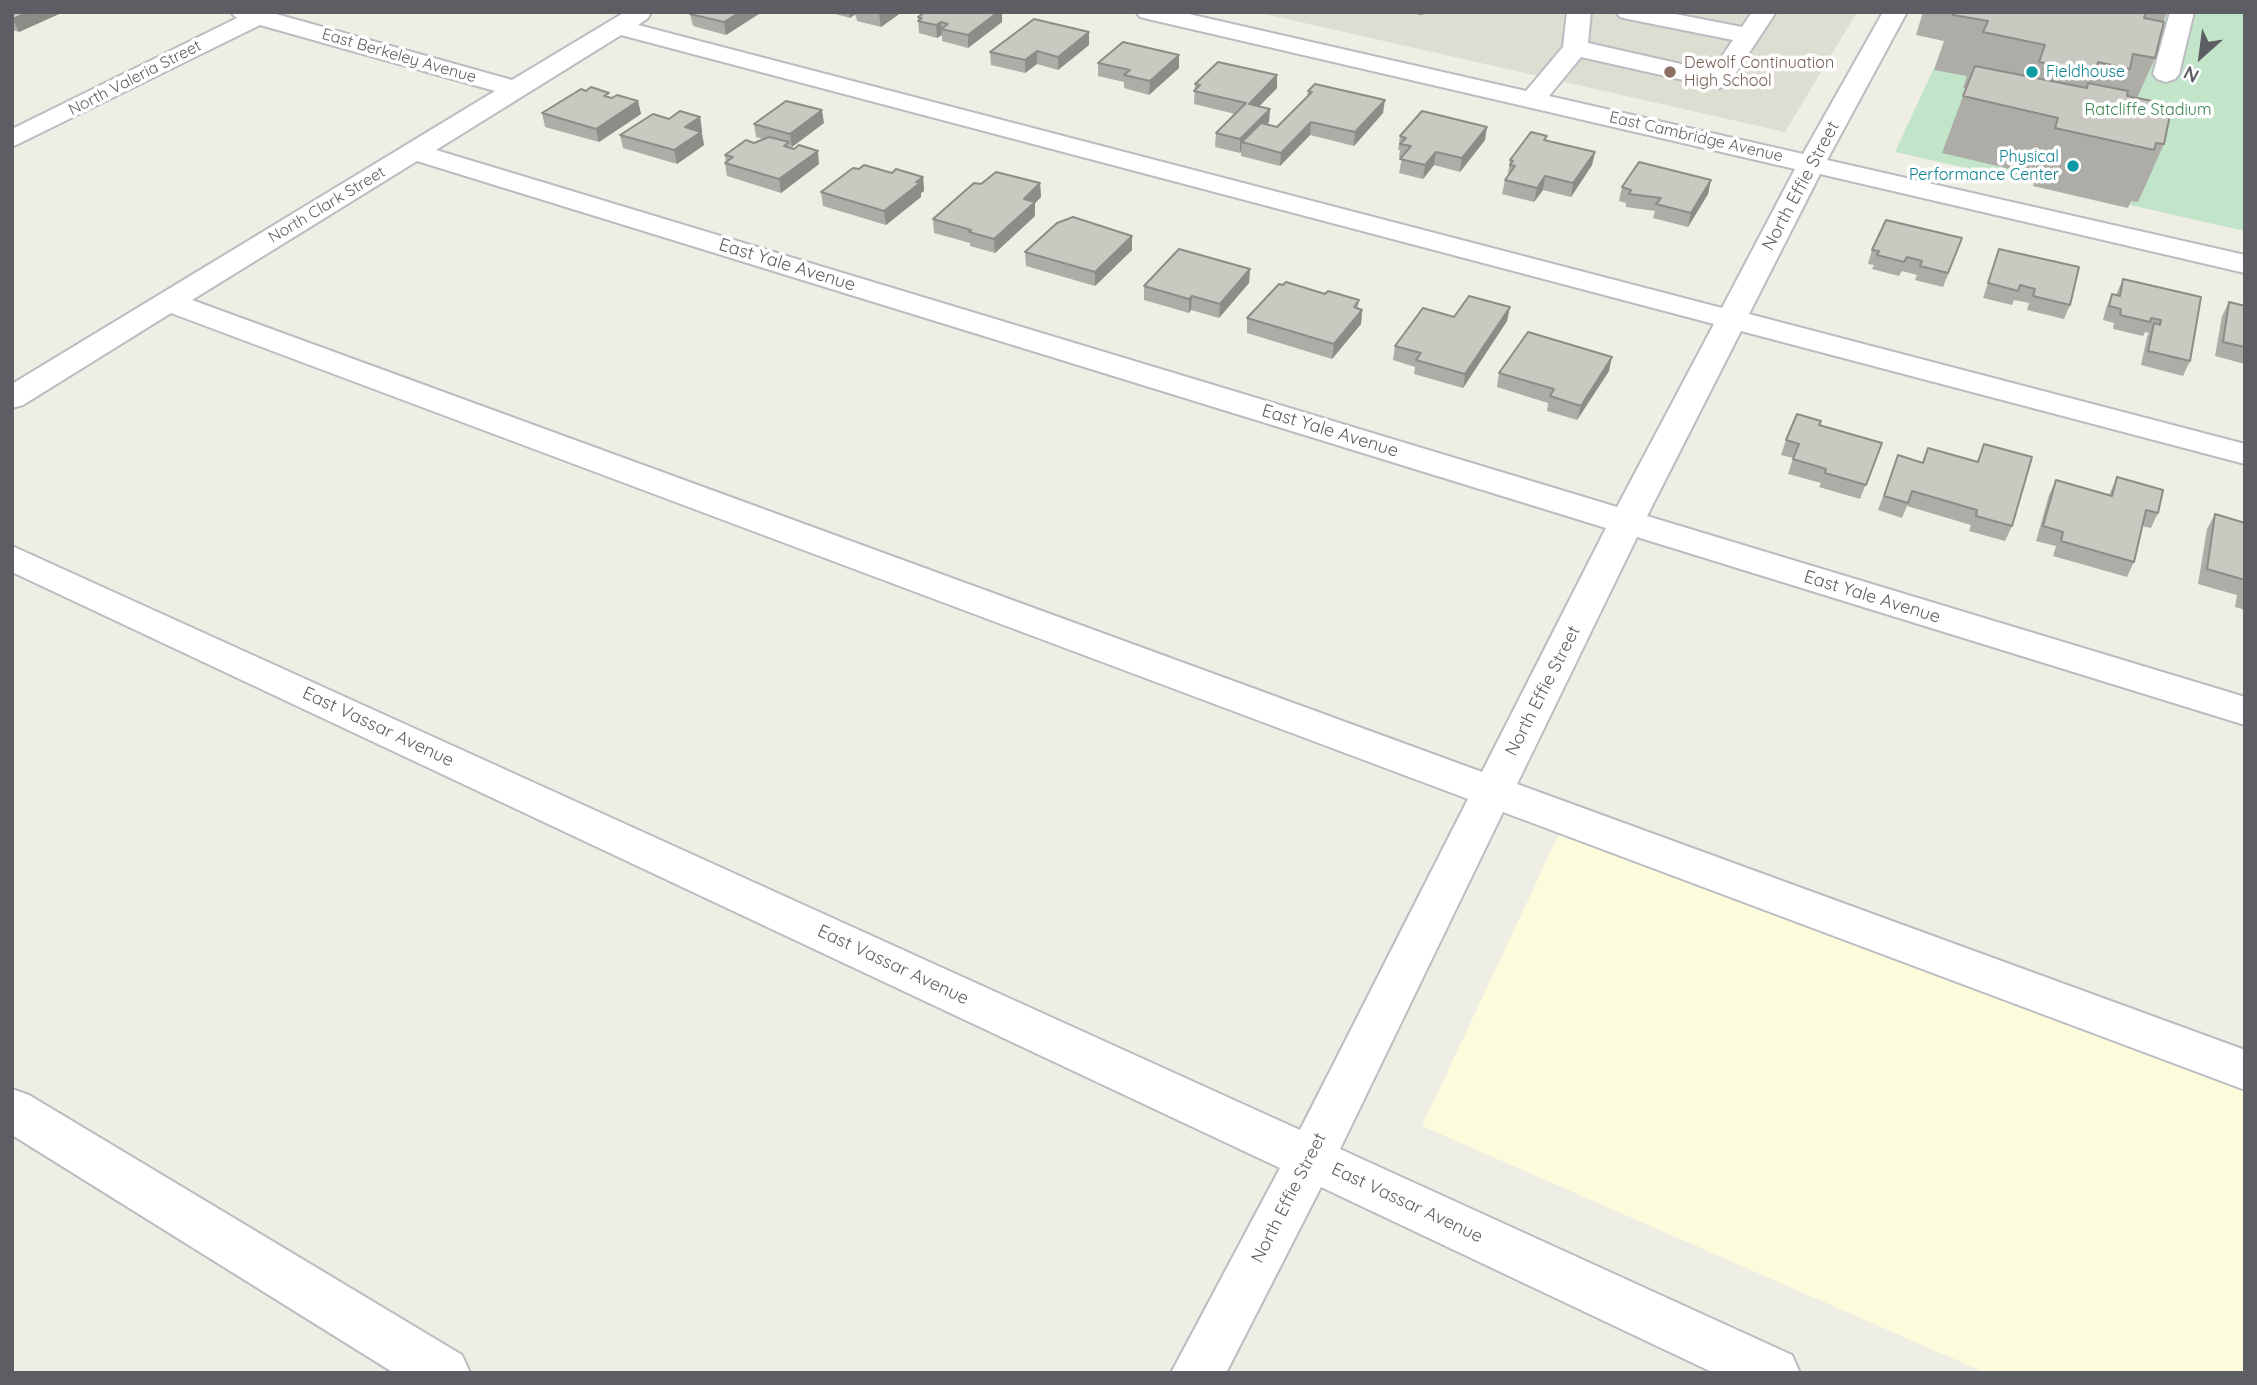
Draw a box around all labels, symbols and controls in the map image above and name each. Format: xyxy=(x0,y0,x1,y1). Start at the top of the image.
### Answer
north arrow xyxy=(2166,21,2236,91)
street label: East Berkeley Avenue xyxy=(320,25,478,87)
street label: North Valeria Street xyxy=(65,36,205,120)
place label: Dewolf Continuation High School xyxy=(1684,53,1834,91)
text: N xyxy=(2179,61,2203,88)
place label: Fieldhouse xyxy=(2046,62,2125,82)
marker: Dewolf Continuation High School xyxy=(1662,64,1678,80)
marker: Fieldhouse xyxy=(2024,64,2040,80)
park label: Ratcliffe Stadium xyxy=(2084,100,2212,120)
street label: East Cambridge Avenue xyxy=(1607,108,1785,166)
street label: North Effie Street xyxy=(1758,118,1844,254)
place label: Physical Performance Center xyxy=(1909,147,2059,185)
marker: Physical Performance Center xyxy=(2065,158,2081,174)
street label: North Clark Street xyxy=(265,163,389,247)
street label: East Yale Avenue xyxy=(716,234,858,296)
street label: East Yale Avenue xyxy=(1259,400,1401,462)
street label: East Yale Avenue xyxy=(1801,566,1943,628)
street label: North Effie Street xyxy=(1501,622,1585,760)
street label: East Vassar Avenue xyxy=(299,682,457,772)
street label: East Vassar Avenue xyxy=(814,920,972,1010)
street label: North Effie Street xyxy=(1247,1129,1331,1267)
street label: East Vassar Avenue xyxy=(1328,1158,1486,1248)

